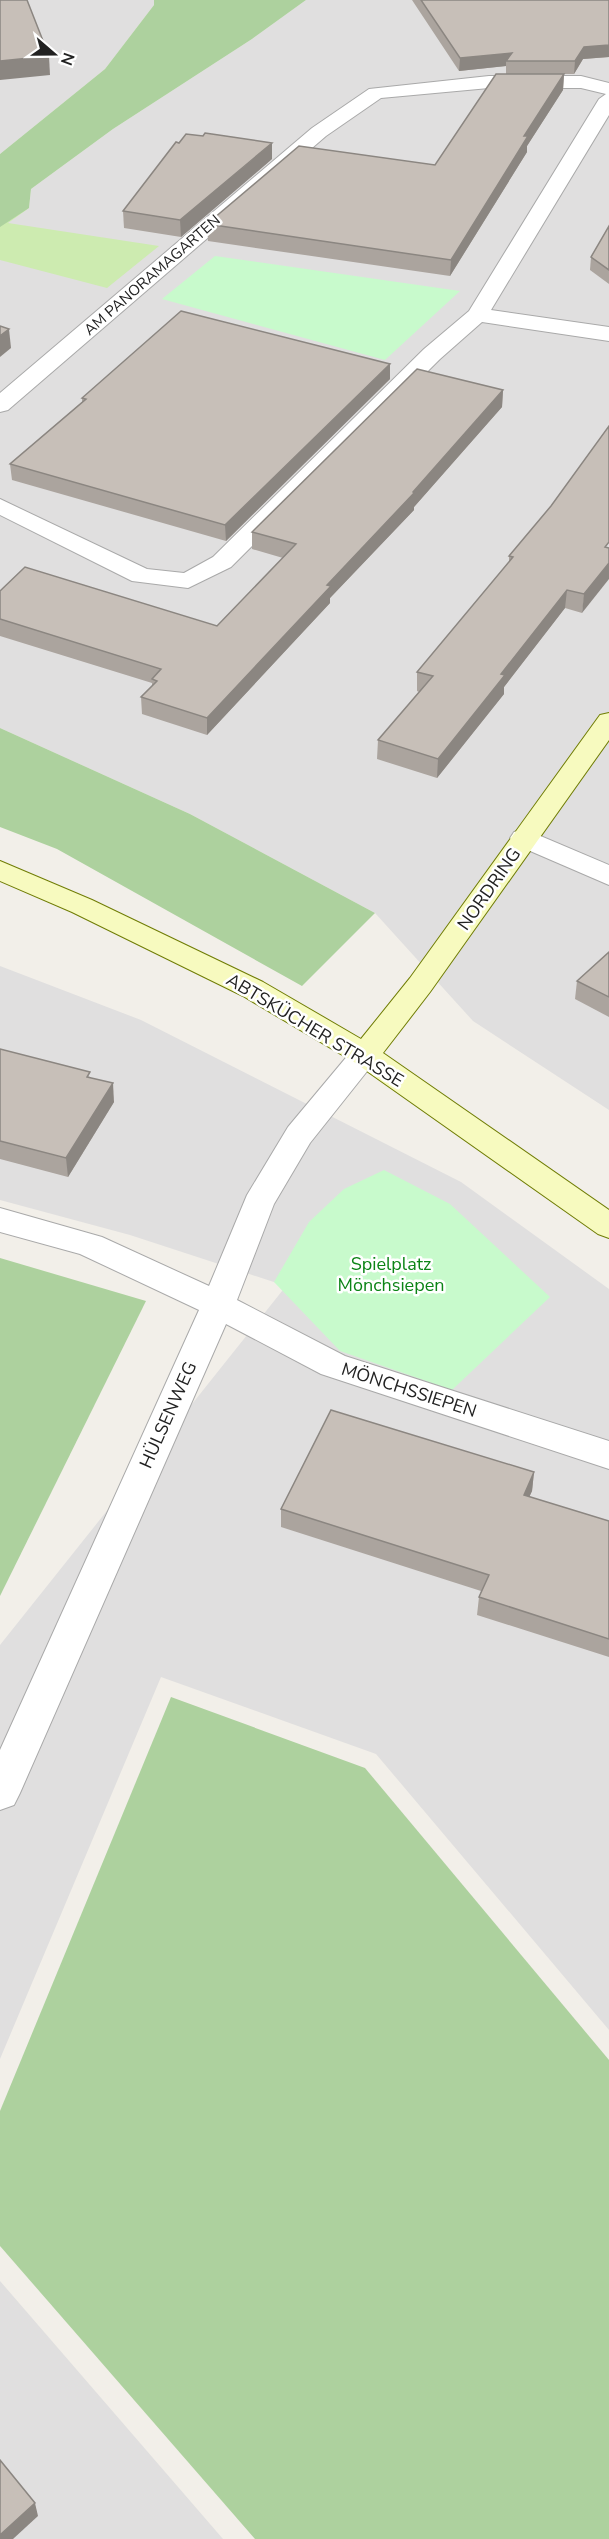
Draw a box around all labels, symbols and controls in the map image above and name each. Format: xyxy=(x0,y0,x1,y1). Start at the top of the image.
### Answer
north arrow xyxy=(24,24,84,84)
text: N xyxy=(55,49,80,68)
street label: AM PANORAMAGARTEN xyxy=(80,210,224,340)
street label: NORDRING xyxy=(452,843,526,935)
street label: ABTSKÜCHER STRASSE xyxy=(222,967,408,1093)
park label: Spielplatz Mönchsiepen xyxy=(338,1252,444,1297)
street label: MÖNCHSSIEPEN xyxy=(338,1357,480,1423)
street label: HÜLSENWEG xyxy=(134,1358,202,1472)

